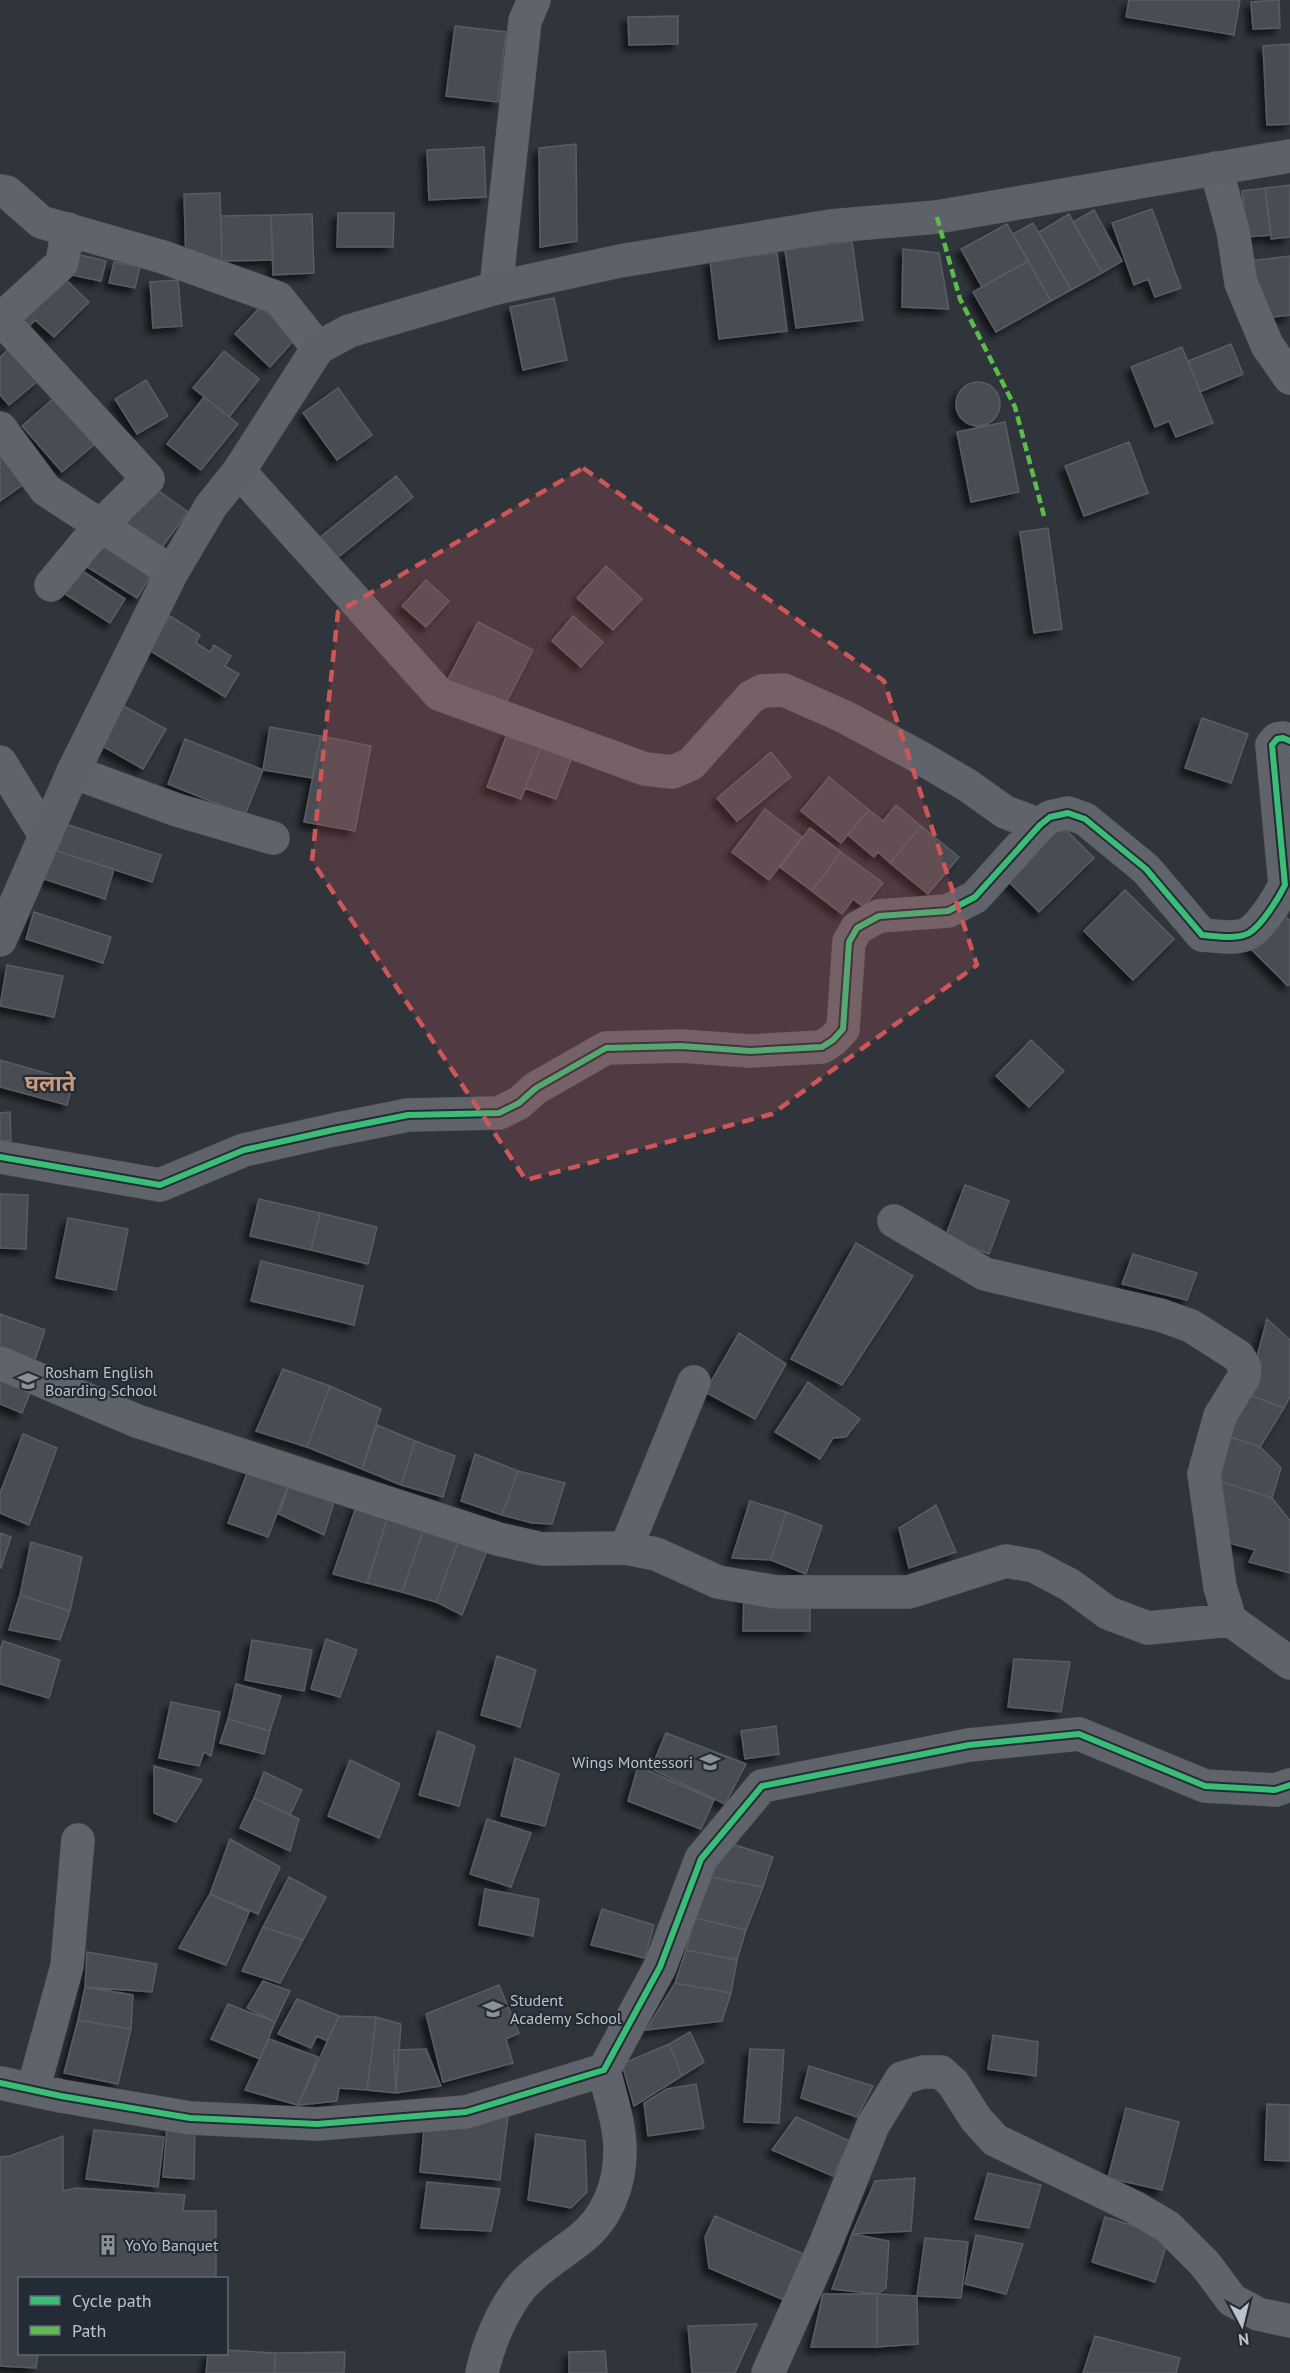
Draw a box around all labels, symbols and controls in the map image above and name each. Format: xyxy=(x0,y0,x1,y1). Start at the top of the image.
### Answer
district label: घलाते xyxy=(25,1069,76,1097)
place label: Rosham English Boarding School xyxy=(45,1362,157,1400)
school or university icon: Rosham English Boarding School xyxy=(16,1369,40,1393)
school or university icon: Wings Montessori xyxy=(698,1750,722,1774)
place label: Wings Montessori xyxy=(572,1752,693,1772)
place label: Student Academy School xyxy=(510,1990,622,2028)
school or university icon: Student Academy School xyxy=(481,1997,505,2021)
building icon: YoYo Banquet xyxy=(96,2233,120,2257)
place label: YoYo Banquet xyxy=(125,2235,219,2255)
legend xyxy=(18,2277,228,2355)
text: Cycle path xyxy=(72,2289,152,2312)
north arrow xyxy=(1212,2295,1272,2355)
text: Path xyxy=(72,2319,106,2342)
text: N xyxy=(1237,2329,1250,2350)

